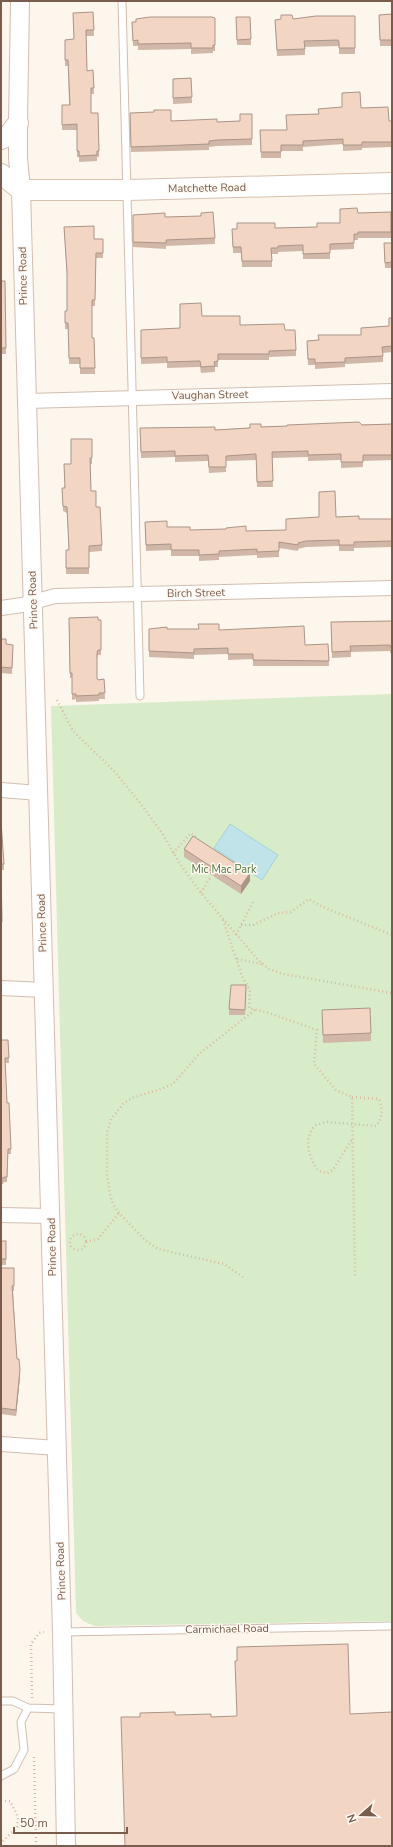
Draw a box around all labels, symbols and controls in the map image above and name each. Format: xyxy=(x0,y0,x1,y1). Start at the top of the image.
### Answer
street label: Matchette Road xyxy=(168,180,246,196)
street label: Prince Road xyxy=(15,246,31,306)
street label: Vaughan Street xyxy=(171,387,249,403)
street label: Prince Road xyxy=(24,570,42,630)
street label: Birch Street xyxy=(167,585,225,601)
park label: Mic Mac Park xyxy=(192,862,257,877)
street label: Prince Road xyxy=(33,893,51,953)
street label: Prince Road xyxy=(44,1217,60,1277)
street label: Prince Road xyxy=(52,1541,70,1601)
street label: Carmichael Road xyxy=(185,1621,269,1637)
north arrow xyxy=(341,1795,381,1835)
scale bar xyxy=(14,1809,127,1835)
text: N xyxy=(344,1812,361,1825)
text: 50 m xyxy=(20,1815,48,1831)

